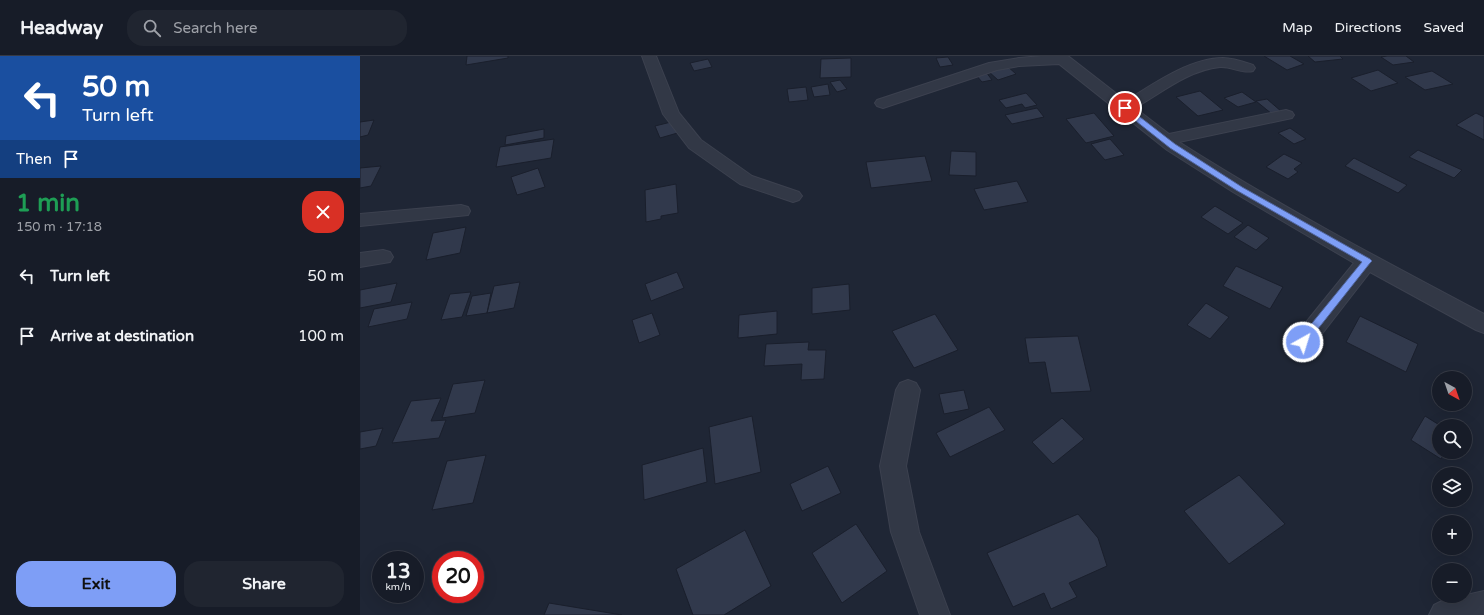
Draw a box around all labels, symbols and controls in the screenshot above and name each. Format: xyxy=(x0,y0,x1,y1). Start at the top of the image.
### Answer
search box xyxy=(127,10,407,46)
text: Headway xyxy=(20,17,103,39)
icon: search xyxy=(141,17,163,39)
text: Search here xyxy=(173,19,258,37)
text: Map xyxy=(1282,19,1313,36)
text: Directions xyxy=(1335,19,1402,36)
text: Saved xyxy=(1424,19,1464,36)
text: 50 m xyxy=(82,70,150,104)
icon: left xyxy=(16,72,68,124)
pin xyxy=(1108,91,1142,125)
icon: arrive xyxy=(1114,97,1136,119)
text: Turn left xyxy=(82,104,154,126)
icon: arrive xyxy=(60,148,82,170)
text: Then xyxy=(16,150,52,168)
text: 1 min xyxy=(16,189,80,218)
button: close xyxy=(302,191,344,233)
text: 150 m · 17:18 xyxy=(16,219,102,235)
icon: left xyxy=(16,265,38,287)
text: Turn left xyxy=(50,267,110,285)
text: 50 m xyxy=(307,267,344,285)
position arrow xyxy=(1282,321,1324,363)
icon: arrive xyxy=(16,325,38,347)
text: Arrive at destination xyxy=(50,327,194,345)
text: 100 m xyxy=(298,327,344,345)
north arrow xyxy=(1432,371,1472,411)
map controls xyxy=(1432,371,1472,603)
button: search xyxy=(1432,419,1472,459)
button: layers xyxy=(1432,467,1472,507)
button: + xyxy=(1432,515,1472,555)
speed limit sign: 20 xyxy=(432,551,484,603)
text: 13 xyxy=(385,560,411,584)
button: Exit xyxy=(16,561,176,607)
button: Share xyxy=(184,561,344,607)
button: − xyxy=(1432,563,1472,603)
text: km/h xyxy=(385,581,411,593)

